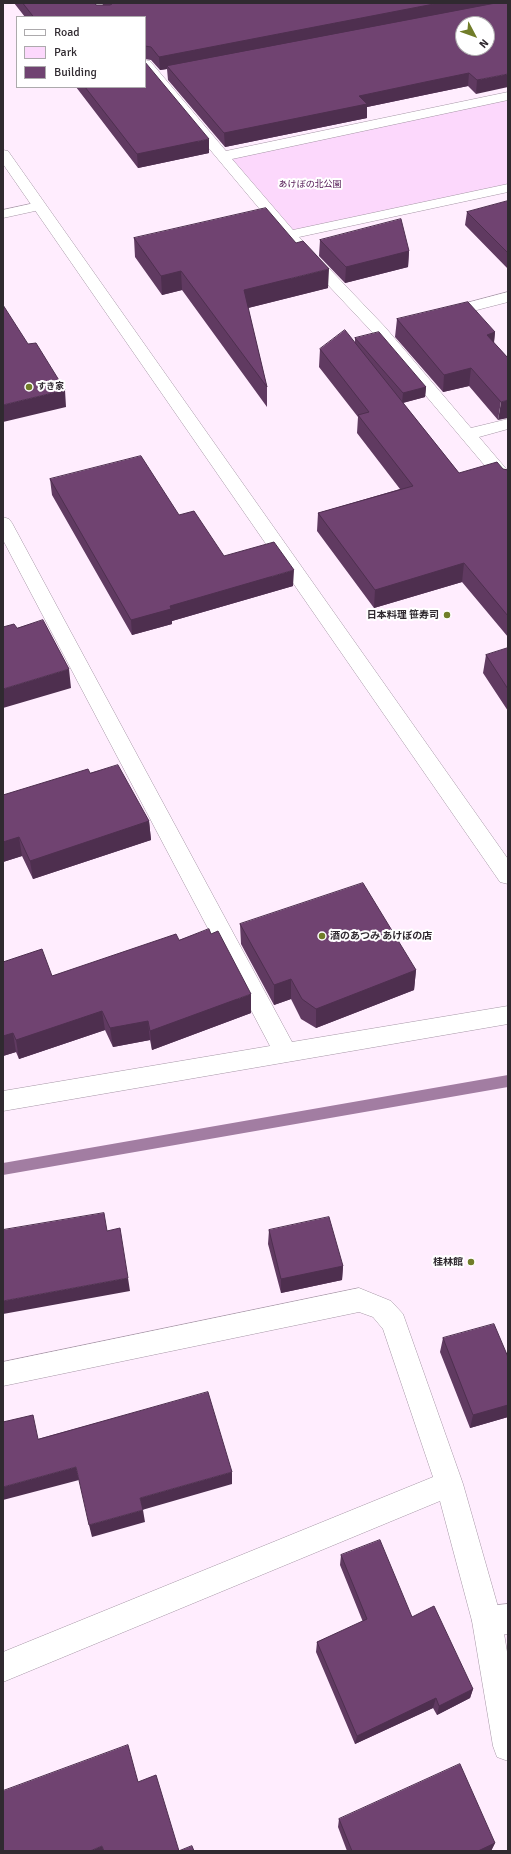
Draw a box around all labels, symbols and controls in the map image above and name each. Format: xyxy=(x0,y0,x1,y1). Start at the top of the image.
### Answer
legend xyxy=(16,16,146,88)
north arrow xyxy=(455,16,495,56)
text: Road xyxy=(54,25,80,40)
text: N xyxy=(476,36,491,51)
text: Park xyxy=(54,45,77,60)
text: Building xyxy=(54,65,97,80)
park label: あけぼの北公園 xyxy=(279,180,341,190)
marker: すき家 xyxy=(24,382,34,392)
place label: すき家 xyxy=(37,382,64,392)
place label: 日本料理 笹寿司 xyxy=(367,609,439,621)
marker: 日本料理 笹寿司 xyxy=(442,610,452,620)
place label: 酒のあつみ あけぼの店 xyxy=(330,930,432,942)
marker: 酒のあつみ あけぼの店 xyxy=(317,931,327,941)
place label: 桂林館 xyxy=(433,1256,463,1268)
marker: 桂林館 xyxy=(466,1257,476,1267)

